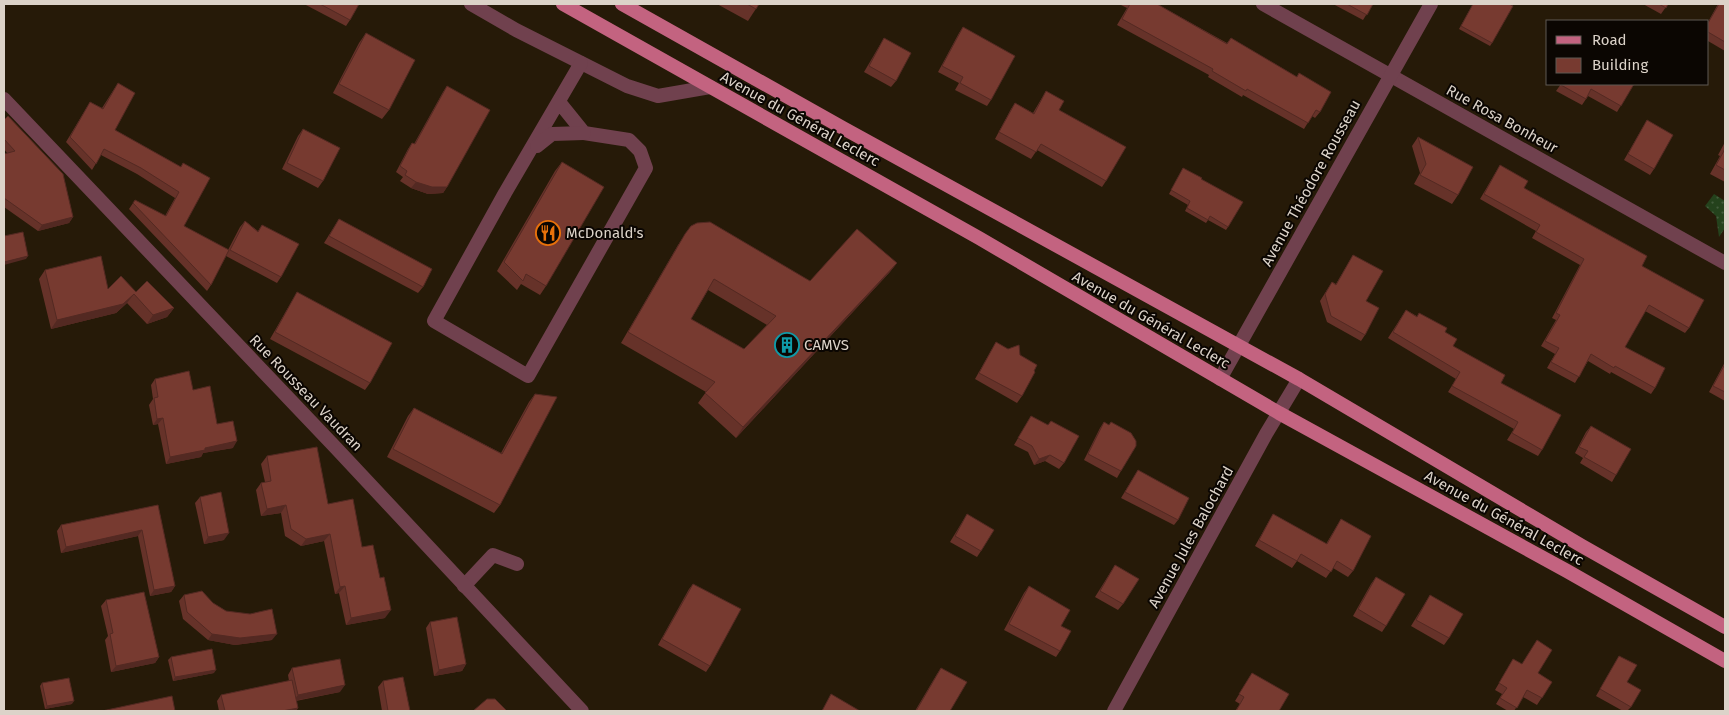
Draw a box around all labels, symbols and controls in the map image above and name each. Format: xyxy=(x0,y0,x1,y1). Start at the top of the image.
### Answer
legend xyxy=(1546,20,1709,85)
text: Road xyxy=(1592,31,1627,49)
text: Building xyxy=(1592,56,1648,74)
street label: Avenue du Général Leclerc xyxy=(717,68,883,170)
street label: Rue Rosa Bonheur xyxy=(1443,81,1561,157)
street label: Avenue Théodore Rousseau xyxy=(1258,97,1364,269)
restaurant icon: McDonald's xyxy=(535,220,561,246)
place label: McDonald's xyxy=(566,224,644,242)
street label: Avenue du Général Leclerc xyxy=(1069,267,1233,373)
street label: Rue Rousseau Vaudran xyxy=(246,331,366,455)
building icon: CAMVS xyxy=(774,332,800,358)
place label: CAMVS xyxy=(804,336,849,354)
street label: Avenue Jules Balochard xyxy=(1145,463,1237,611)
street label: Avenue du Général Leclerc xyxy=(1421,467,1587,569)

